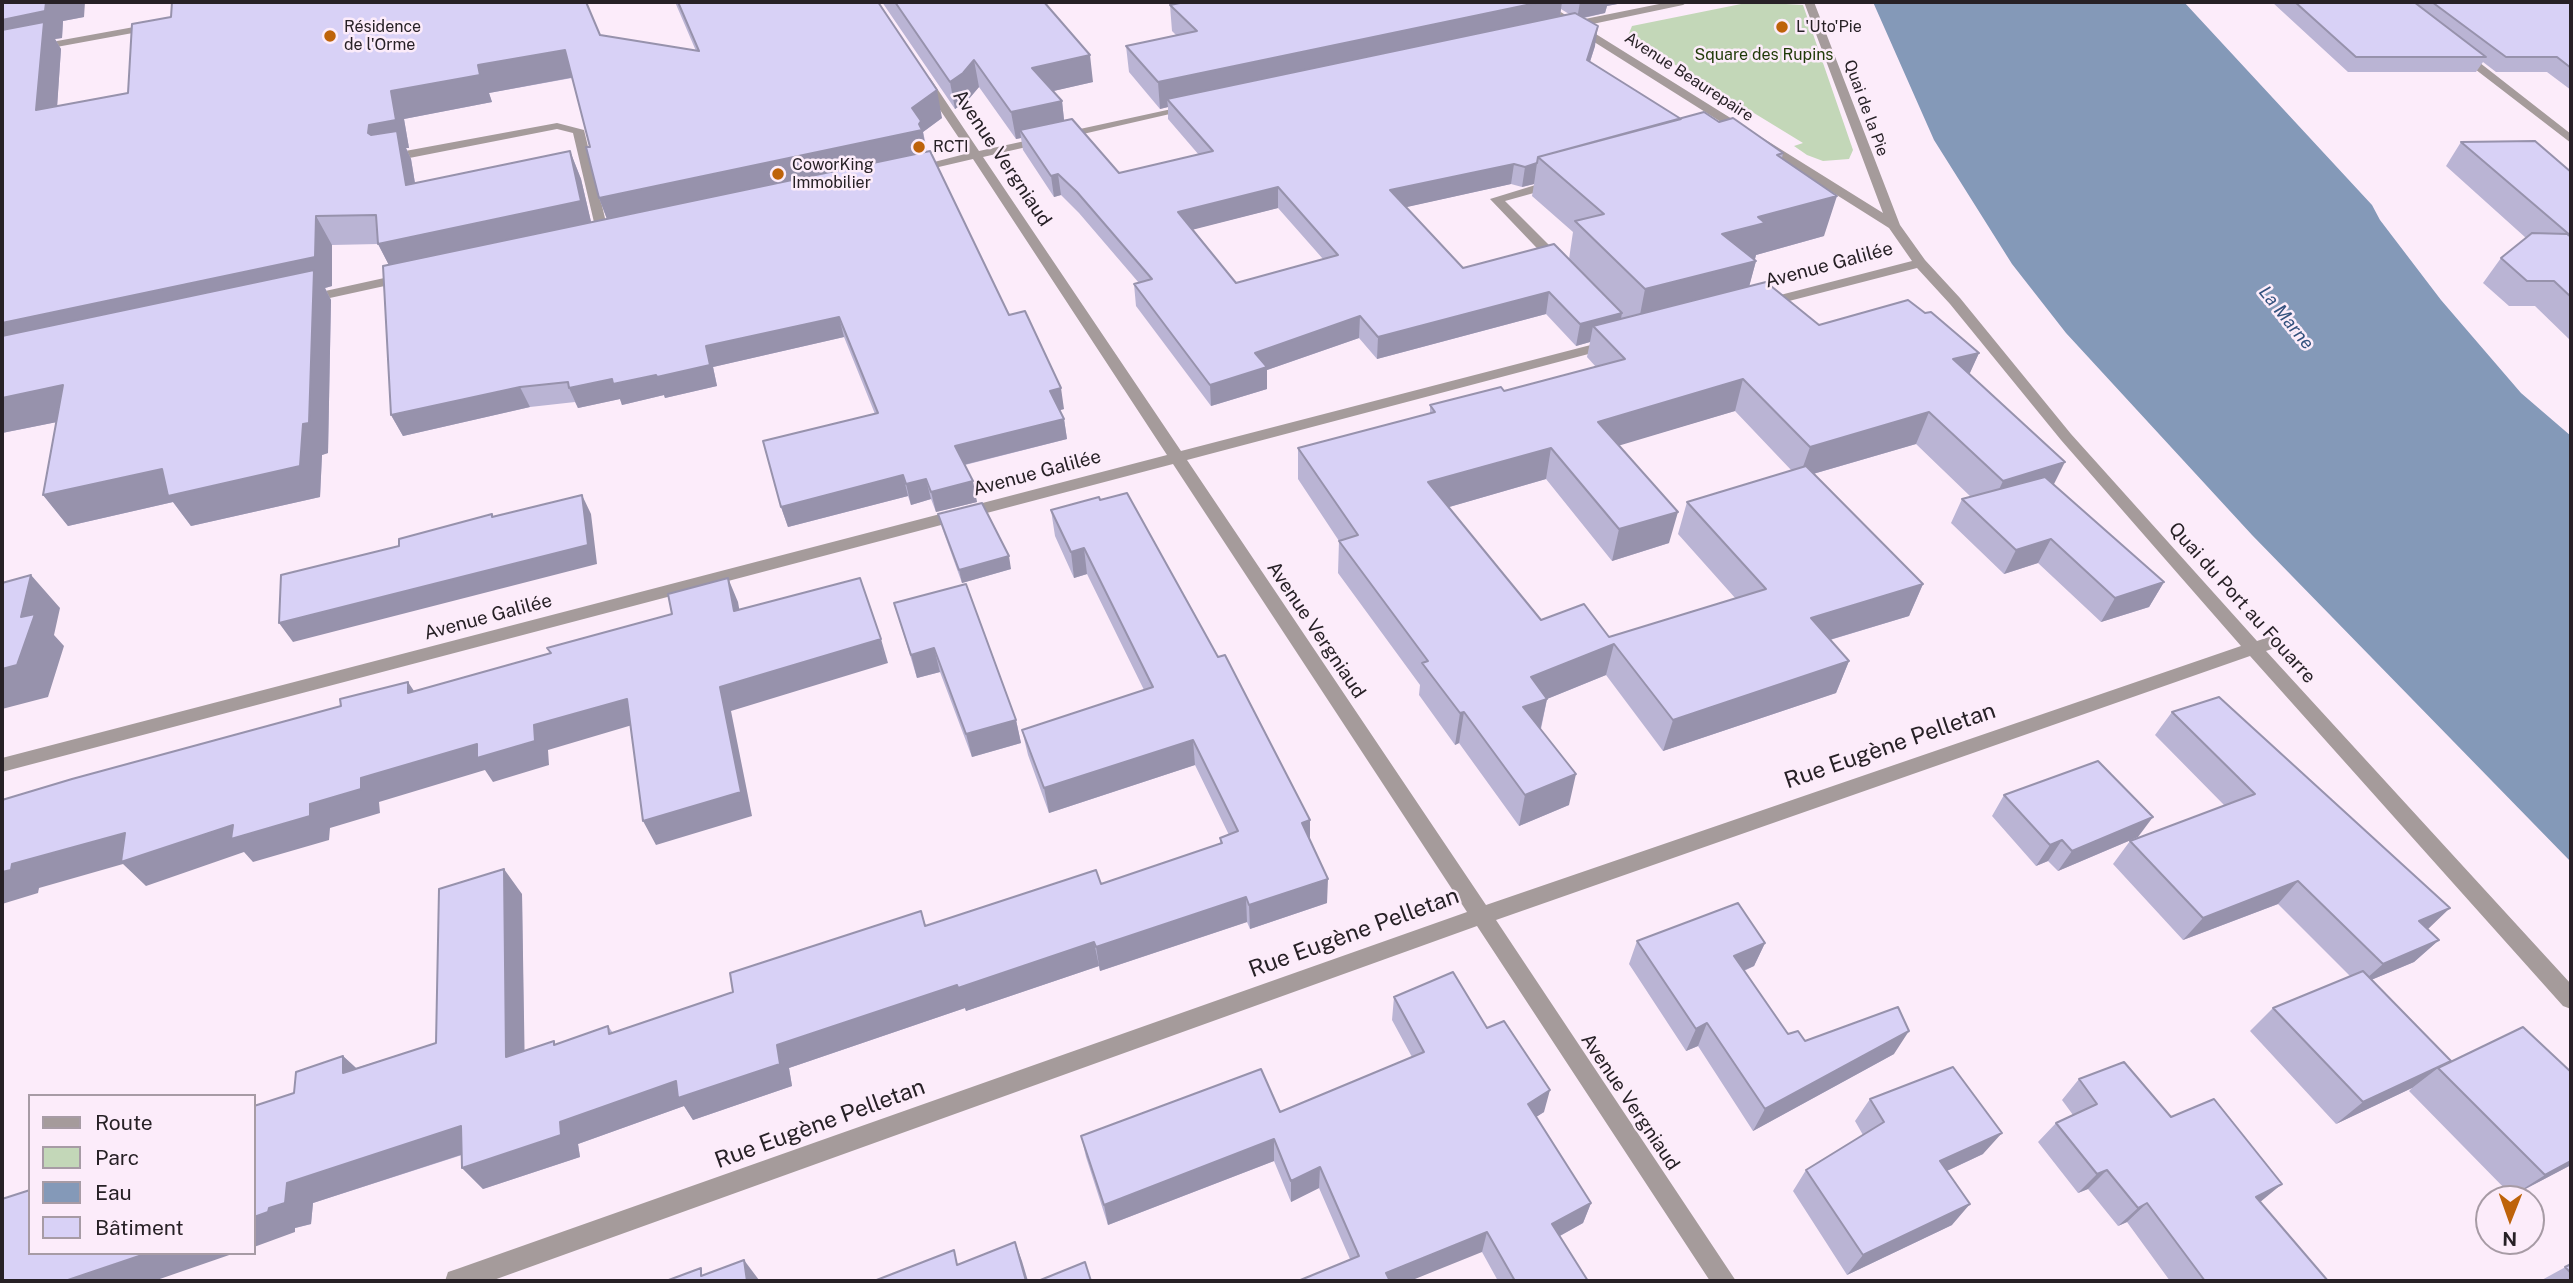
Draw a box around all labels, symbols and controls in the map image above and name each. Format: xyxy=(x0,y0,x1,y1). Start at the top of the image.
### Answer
place label: Résidence de l'Orme xyxy=(344,17,421,55)
place label: L'Uto'Pie xyxy=(1796,17,1862,37)
marker: L'Uto'Pie xyxy=(1774,19,1790,35)
marker: Résidence de l'Orme xyxy=(322,28,338,44)
street label: Avenue Beaurepaire xyxy=(1621,28,1757,126)
park label: Square des Rupins xyxy=(1695,45,1833,65)
street label: Quai de la Pie xyxy=(1840,57,1892,159)
street label: Avenue Vergniaud xyxy=(948,85,1056,231)
place label: RCTI xyxy=(933,137,968,157)
marker: RCTI xyxy=(911,139,927,155)
place label: CoworKing Immobilier xyxy=(792,155,874,193)
marker: CoworKing Immobilier xyxy=(770,166,786,182)
street label: Avenue Galilée xyxy=(1762,237,1896,293)
water label: La Marne xyxy=(2254,282,2318,354)
street label: Avenue Galilée xyxy=(970,445,1104,501)
street label: Quai du Port au Fouarre xyxy=(2164,518,2320,688)
street label: Avenue Vergniaud xyxy=(1262,557,1370,703)
street label: Avenue Galilée xyxy=(421,589,555,645)
street label: Rue Eugène Pelletan xyxy=(1781,697,1999,795)
street label: Rue Eugène Pelletan xyxy=(1245,882,1463,984)
street label: Avenue Vergniaud xyxy=(1576,1029,1684,1175)
street label: Rue Eugène Pelletan xyxy=(711,1073,929,1175)
legend xyxy=(28,1094,256,1255)
text: Route xyxy=(95,1110,153,1135)
text: Parc xyxy=(95,1145,139,1170)
text: Eau xyxy=(95,1180,132,1205)
north arrow xyxy=(2475,1185,2545,1255)
text: Bâtiment xyxy=(95,1215,184,1240)
text: N xyxy=(2502,1228,2517,1250)

